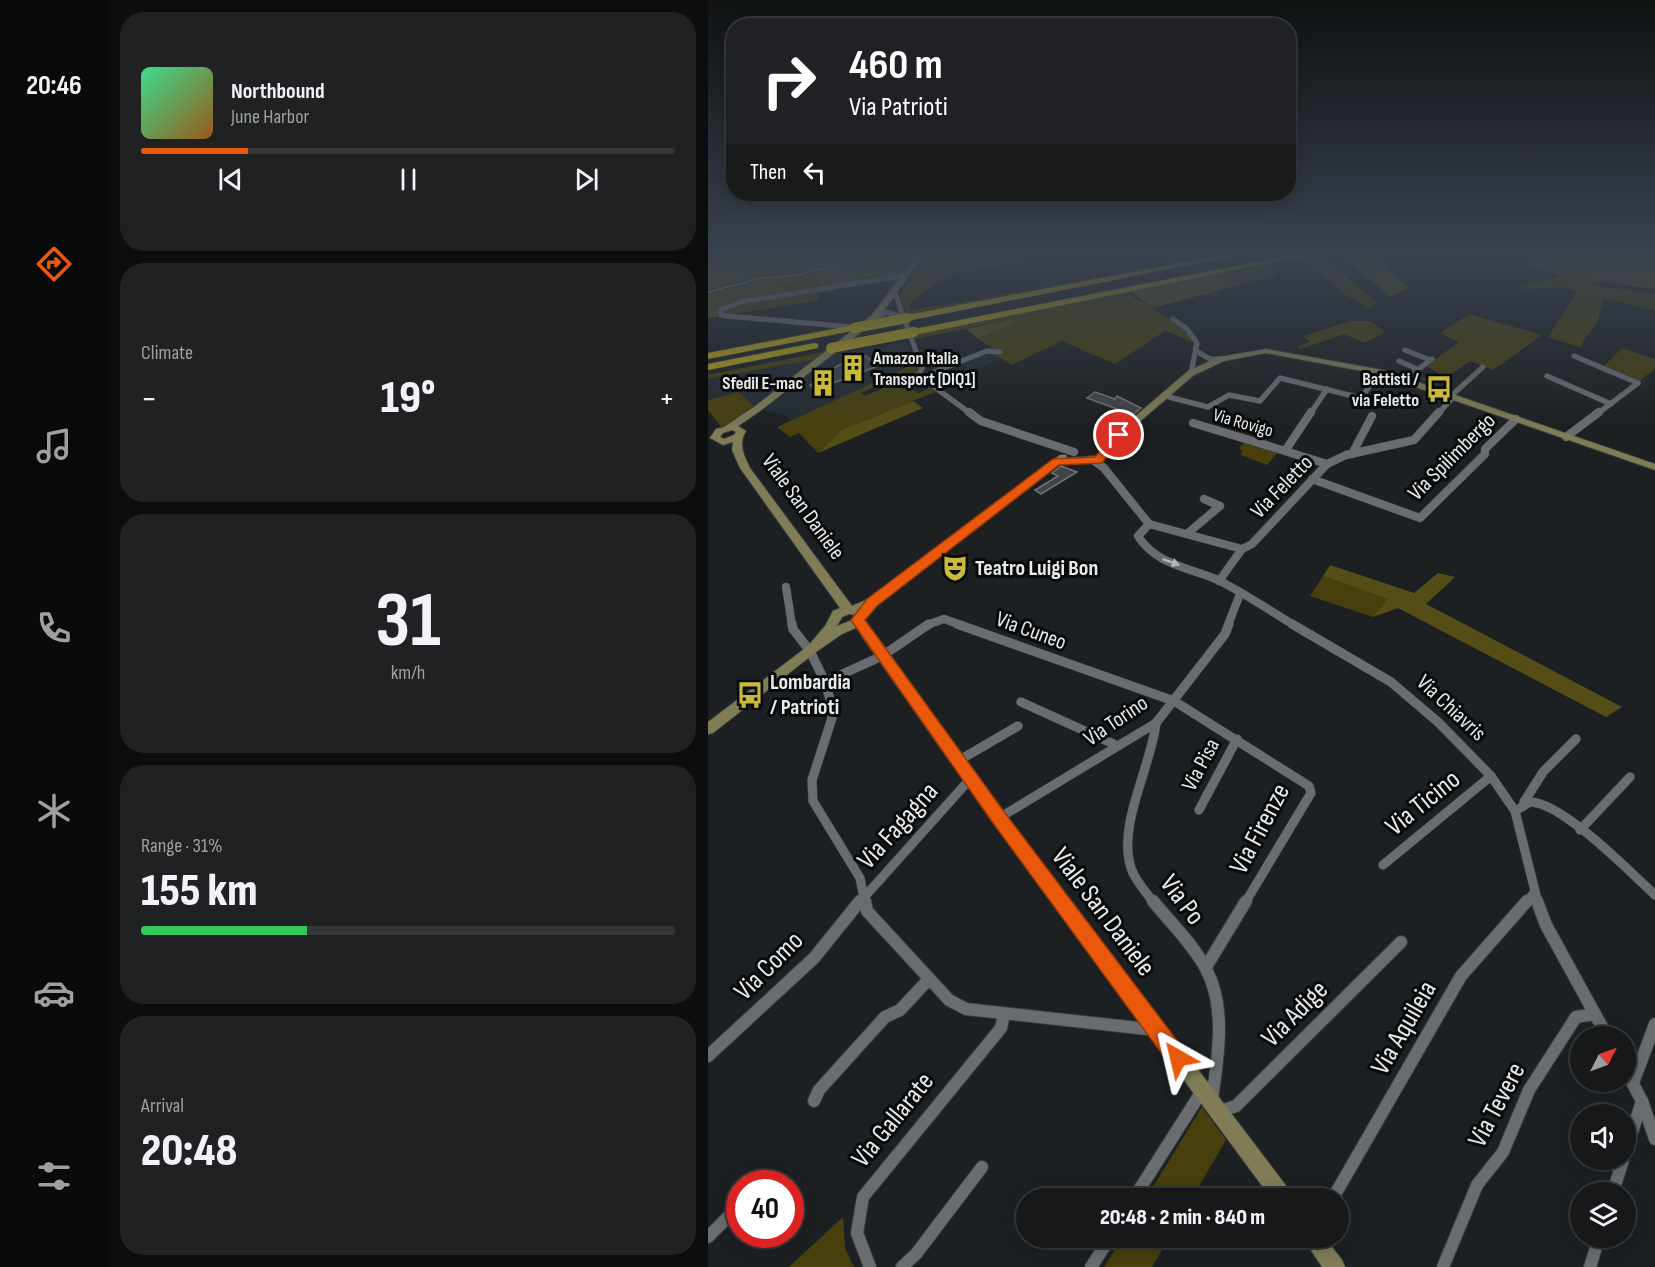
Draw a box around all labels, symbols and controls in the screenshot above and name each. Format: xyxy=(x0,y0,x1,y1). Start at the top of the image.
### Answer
text: 460 m xyxy=(849,40,943,91)
icon: right xyxy=(750,42,828,120)
text: 20:46 xyxy=(26,70,82,102)
text: Northbound xyxy=(231,78,325,105)
text: Via Patrioti xyxy=(849,91,948,123)
text: June Harbor xyxy=(231,105,309,129)
icon: left xyxy=(798,156,831,189)
text: Then xyxy=(750,159,786,186)
icon: previous xyxy=(214,163,247,196)
icon: pause xyxy=(392,163,425,196)
icon: next xyxy=(570,163,603,196)
icon: directions xyxy=(33,243,75,285)
text: Climate xyxy=(141,341,193,365)
place label: Amazon Italia Transport [DIQ1] xyxy=(872,348,976,390)
building icon: Amazon Italia Transport [DIQ1] xyxy=(838,353,868,383)
building icon: Sfedil E-mac xyxy=(808,368,838,398)
place label: Battisti / via Feletto xyxy=(1352,369,1419,411)
text: 19° xyxy=(381,371,435,426)
place label: Sfedil E-mac xyxy=(722,373,803,394)
bus stop icon: Battisti / via Feletto xyxy=(1424,374,1454,404)
text: − xyxy=(141,379,157,419)
text: + xyxy=(659,379,675,419)
street label: Via Rovigo xyxy=(1211,404,1275,442)
street label: Via Spilimbergo xyxy=(1403,408,1501,506)
pin xyxy=(1093,409,1144,460)
icon: arrive xyxy=(1102,418,1135,451)
icon: music xyxy=(33,425,75,467)
street label: Viale San Daniele xyxy=(756,449,850,565)
street label: Via Feletto xyxy=(1245,450,1319,524)
theatre icon: Teatro Luigi Bon xyxy=(940,553,970,583)
place label: Teatro Luigi Bon xyxy=(975,555,1098,582)
one-way arrow xyxy=(1162,558,1180,567)
text: 31 xyxy=(375,575,441,668)
street label: Via Cuneo xyxy=(992,606,1070,656)
icon: phone xyxy=(33,607,75,649)
text: km/h xyxy=(391,661,425,685)
place label: Lombardia / Patrioti xyxy=(770,669,851,721)
street label: Via Chiavris xyxy=(1411,669,1491,747)
bus stop icon: Lombardia / Patrioti xyxy=(735,680,765,710)
street label: Via Torino xyxy=(1079,690,1153,752)
street label: Via Pisa xyxy=(1176,734,1226,796)
street label: Via Ticino xyxy=(1379,763,1467,843)
street label: Via Fagagna xyxy=(851,776,945,876)
street label: Via Firenze xyxy=(1223,778,1297,880)
icon: climate xyxy=(33,790,75,832)
text: Range · 31% xyxy=(141,834,222,858)
street label: Viale San Daniele xyxy=(1044,842,1162,982)
text: 155 km xyxy=(141,864,258,919)
street label: Via Po xyxy=(1153,869,1211,931)
street label: Via Como xyxy=(728,925,810,1007)
icon: car xyxy=(33,972,75,1014)
street label: Via Adige xyxy=(1255,974,1335,1054)
street label: Via Aquileia xyxy=(1364,976,1444,1080)
position arrow xyxy=(1146,1026,1210,1090)
north arrow xyxy=(1570,1026,1636,1092)
map controls xyxy=(1570,1026,1636,1248)
street label: Via Tevere xyxy=(1462,1057,1532,1153)
street label: Via Gallarate xyxy=(845,1066,941,1174)
text: Arrival xyxy=(141,1094,184,1118)
button: sound xyxy=(1570,1104,1636,1170)
text: 20:48 xyxy=(141,1124,237,1179)
icon: filters xyxy=(33,1155,75,1197)
speed limit sign: 40 xyxy=(726,1170,804,1248)
button: layers xyxy=(1570,1182,1636,1248)
text: 20:48 · 2 min · 840 m xyxy=(1100,1204,1265,1231)

